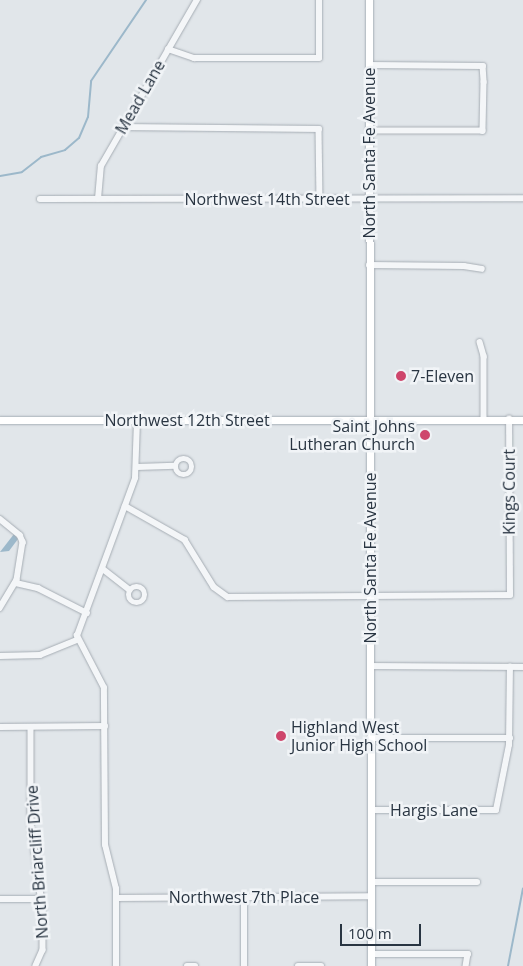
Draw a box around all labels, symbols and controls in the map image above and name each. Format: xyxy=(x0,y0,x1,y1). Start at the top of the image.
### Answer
street label: Mead Lane xyxy=(111,57,169,137)
street label: North Santa Fe Avenue xyxy=(359,67,379,239)
street label: Northwest 14th Street xyxy=(184,189,350,209)
place label: 7-Eleven xyxy=(411,366,474,386)
marker: 7-Eleven xyxy=(395,370,407,382)
street label: Northwest 12th Street xyxy=(104,410,270,430)
place label: Saint Johns Lutheran Church xyxy=(289,416,415,454)
marker: Saint Johns Lutheran Church xyxy=(419,429,431,441)
street label: Kings Court xyxy=(499,449,519,535)
street label: North Santa Fe Avenue xyxy=(360,472,380,644)
place label: Highland West Junior High School xyxy=(291,717,427,755)
marker: Highland West Junior High School xyxy=(275,730,287,742)
street label: North Briarcliff Drive xyxy=(22,784,52,940)
street label: Hargis Lane xyxy=(390,800,478,820)
street label: Northwest 7th Place xyxy=(169,887,319,907)
scale bar xyxy=(343,914,424,946)
text: 100 m xyxy=(348,923,392,943)

